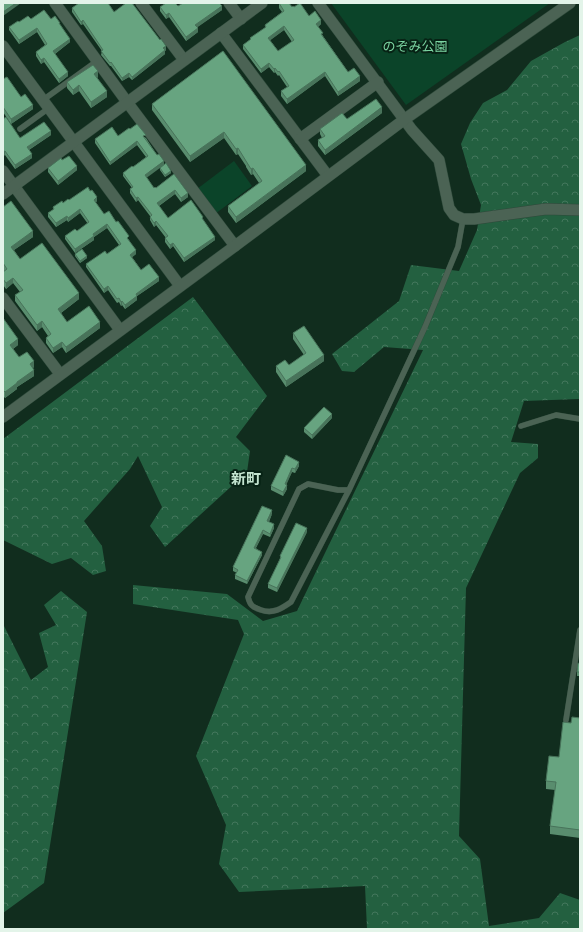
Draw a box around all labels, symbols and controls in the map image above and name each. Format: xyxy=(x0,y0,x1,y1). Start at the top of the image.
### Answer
park label: のぞみ公園 xyxy=(382,38,448,54)
district label: 新町 xyxy=(231,469,261,487)

